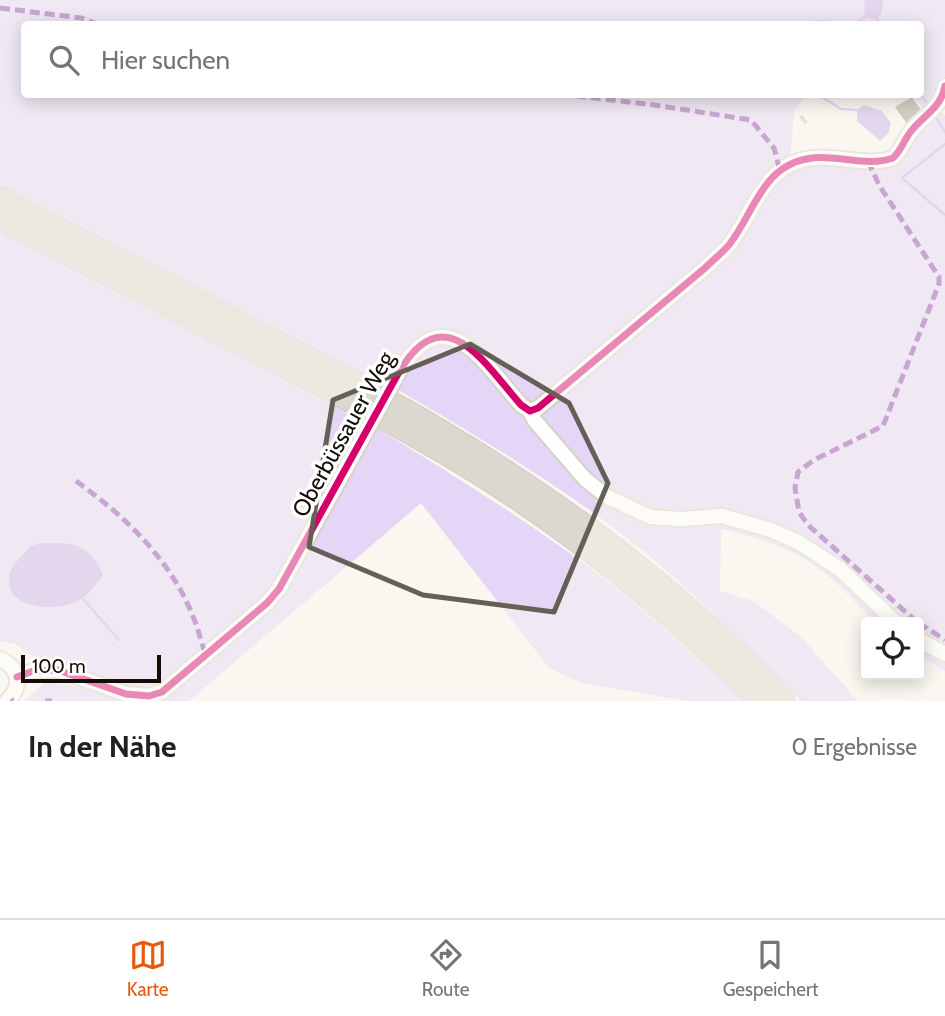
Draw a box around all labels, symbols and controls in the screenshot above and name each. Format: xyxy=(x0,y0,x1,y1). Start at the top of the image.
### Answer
search box xyxy=(21,21,924,98)
icon: search xyxy=(45,41,83,79)
text: Hier suchen xyxy=(101,44,230,76)
street label: Oberbüssauer Weg xyxy=(286,346,400,522)
map controls xyxy=(861,617,924,680)
button: locate xyxy=(861,617,924,680)
scale bar xyxy=(21,652,161,684)
text: 100 m xyxy=(32,655,86,678)
text: In der Nähe xyxy=(28,728,177,765)
text: 0 Ergebnisse xyxy=(792,733,917,761)
tab: Karte xyxy=(127,936,169,1001)
tab: Route xyxy=(422,936,469,1001)
tab: Gespeichert xyxy=(723,936,818,1001)

